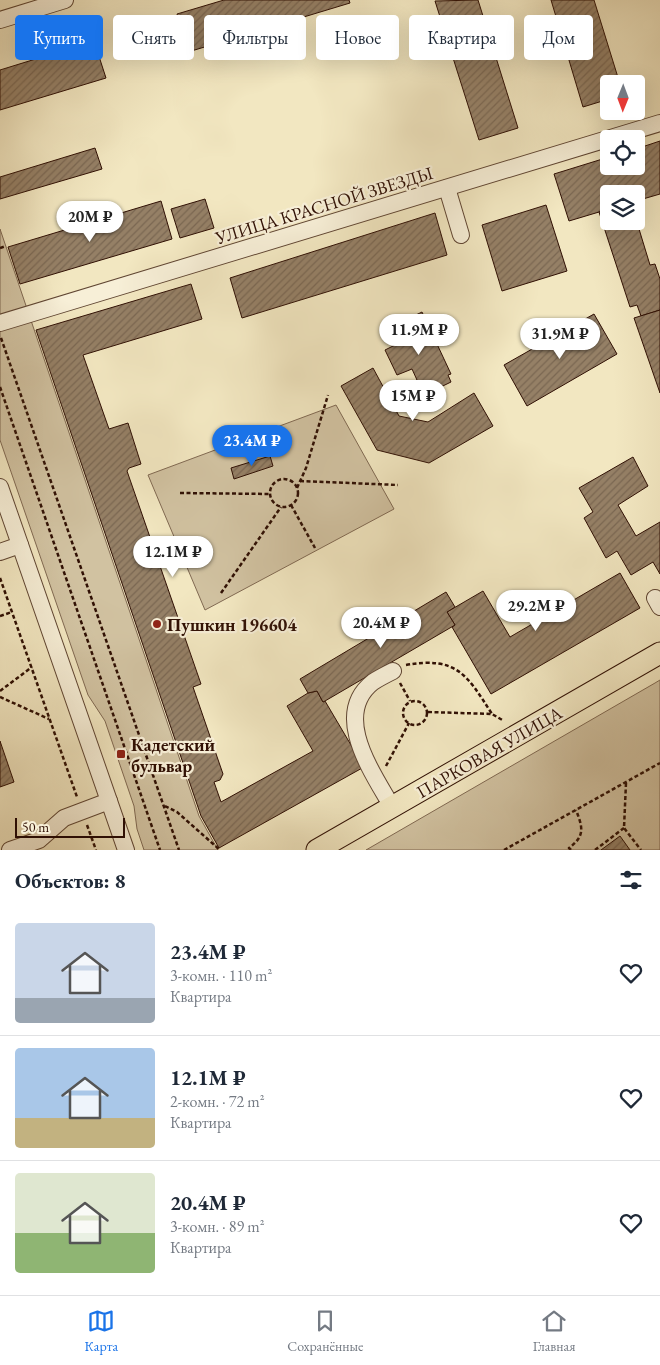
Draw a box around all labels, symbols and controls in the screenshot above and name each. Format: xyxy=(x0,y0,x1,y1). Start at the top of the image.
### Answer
chip: Купить xyxy=(15,15,103,60)
chip: Снять xyxy=(113,15,194,60)
chip: Фильтры xyxy=(204,15,306,60)
chip: Новое xyxy=(316,15,399,60)
chip: Квартира xyxy=(409,15,514,60)
chip: Дом xyxy=(524,15,593,60)
north arrow xyxy=(600,75,645,120)
map controls xyxy=(600,75,645,230)
button: locate xyxy=(600,130,645,175)
street label: УЛИЦА КРАСНОЙ ЗВЕЗДЫ xyxy=(212,161,436,249)
button: layers xyxy=(600,185,645,230)
pin: 20M ₽ xyxy=(55,200,125,243)
text: 20M ₽ xyxy=(67,206,113,227)
pin: 11.9M ₽ xyxy=(373,314,465,356)
pin: 31.9M ₽ xyxy=(514,318,606,360)
text: 11.9M ₽ xyxy=(390,319,448,340)
text: 31.9M ₽ xyxy=(531,323,589,344)
pin: 15M ₽ xyxy=(378,380,448,422)
text: 15M ₽ xyxy=(390,385,436,406)
pin: 23.4M ₽ xyxy=(206,424,298,467)
text: 23.4M ₽ xyxy=(223,430,281,451)
pin: 12.1M ₽ xyxy=(127,536,219,578)
text: 12.1M ₽ xyxy=(144,541,202,562)
pin: 29.2M ₽ xyxy=(490,590,582,632)
text: 29.2M ₽ xyxy=(507,595,565,616)
pin: 20.4M ₽ xyxy=(335,606,427,649)
text: 20.4M ₽ xyxy=(352,612,410,633)
place label: Пушкин 196604 xyxy=(167,613,297,636)
marker: Пушкин 196604 xyxy=(151,618,163,630)
street label: ПАРКОВАЯ УЛИЦА xyxy=(412,701,567,803)
place label: Кадетский бульвар xyxy=(131,733,216,777)
marker: Кадетский бульвар xyxy=(115,748,127,760)
scale bar xyxy=(15,815,125,838)
text: 50 m xyxy=(22,818,49,836)
icon: filters xyxy=(617,866,645,894)
text: Объектов: 8 xyxy=(15,867,126,894)
text: 23.4M ₽ xyxy=(170,938,246,965)
icon: home xyxy=(55,943,115,1003)
icon: heart xyxy=(617,959,645,987)
text: 3-комн. · 110 m² xyxy=(170,965,272,986)
text: Квартира xyxy=(170,986,231,1007)
text: 12.1M ₽ xyxy=(170,1064,246,1091)
icon: home xyxy=(55,1068,115,1128)
icon: heart xyxy=(617,1084,645,1112)
text: 2-комн. · 72 m² xyxy=(170,1091,265,1112)
text: Квартира xyxy=(170,1112,231,1133)
text: 20.4M ₽ xyxy=(170,1189,246,1216)
icon: home xyxy=(55,1193,115,1253)
icon: heart xyxy=(617,1209,645,1237)
text: 3-комн. · 89 m² xyxy=(170,1216,265,1237)
text: Квартира xyxy=(170,1237,231,1258)
tab: Карта xyxy=(85,1307,118,1355)
tab: Сохранённые xyxy=(287,1307,364,1355)
tab: Главная xyxy=(533,1307,575,1355)

